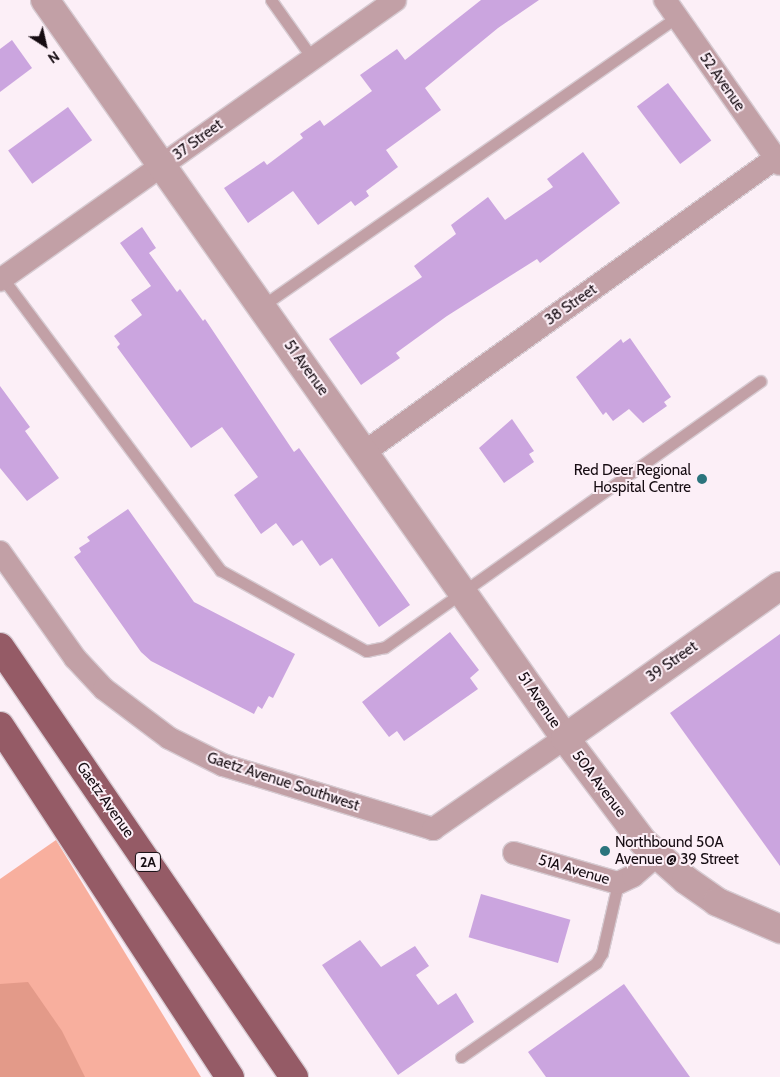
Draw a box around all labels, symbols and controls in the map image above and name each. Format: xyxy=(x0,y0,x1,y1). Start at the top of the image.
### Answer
north arrow xyxy=(20,20,70,70)
text: N xyxy=(44,47,63,68)
street label: 52 Avenue xyxy=(695,49,749,115)
street label: 37 Street xyxy=(169,116,227,164)
street label: 38 Street xyxy=(542,281,600,329)
street label: 51 Avenue xyxy=(280,337,332,399)
place label: Red Deer Regional Hospital Centre xyxy=(574,461,691,496)
marker: Red Deer Regional Hospital Centre xyxy=(695,472,709,486)
street label: 39 Street xyxy=(643,638,701,686)
street label: 51 Avenue xyxy=(514,668,564,732)
street label: 50A Avenue xyxy=(568,747,630,821)
street label: Gaetz Avenue Southwest xyxy=(205,749,361,815)
street label: Gaetz Avenue xyxy=(72,759,138,841)
place label: Northbound 50A Avenue @ 39 Street xyxy=(615,833,739,868)
marker: Northbound 50A Avenue @ 39 Street xyxy=(599,845,611,857)
road number: 2A xyxy=(134,850,162,874)
street label: 51A Avenue xyxy=(536,851,612,889)

